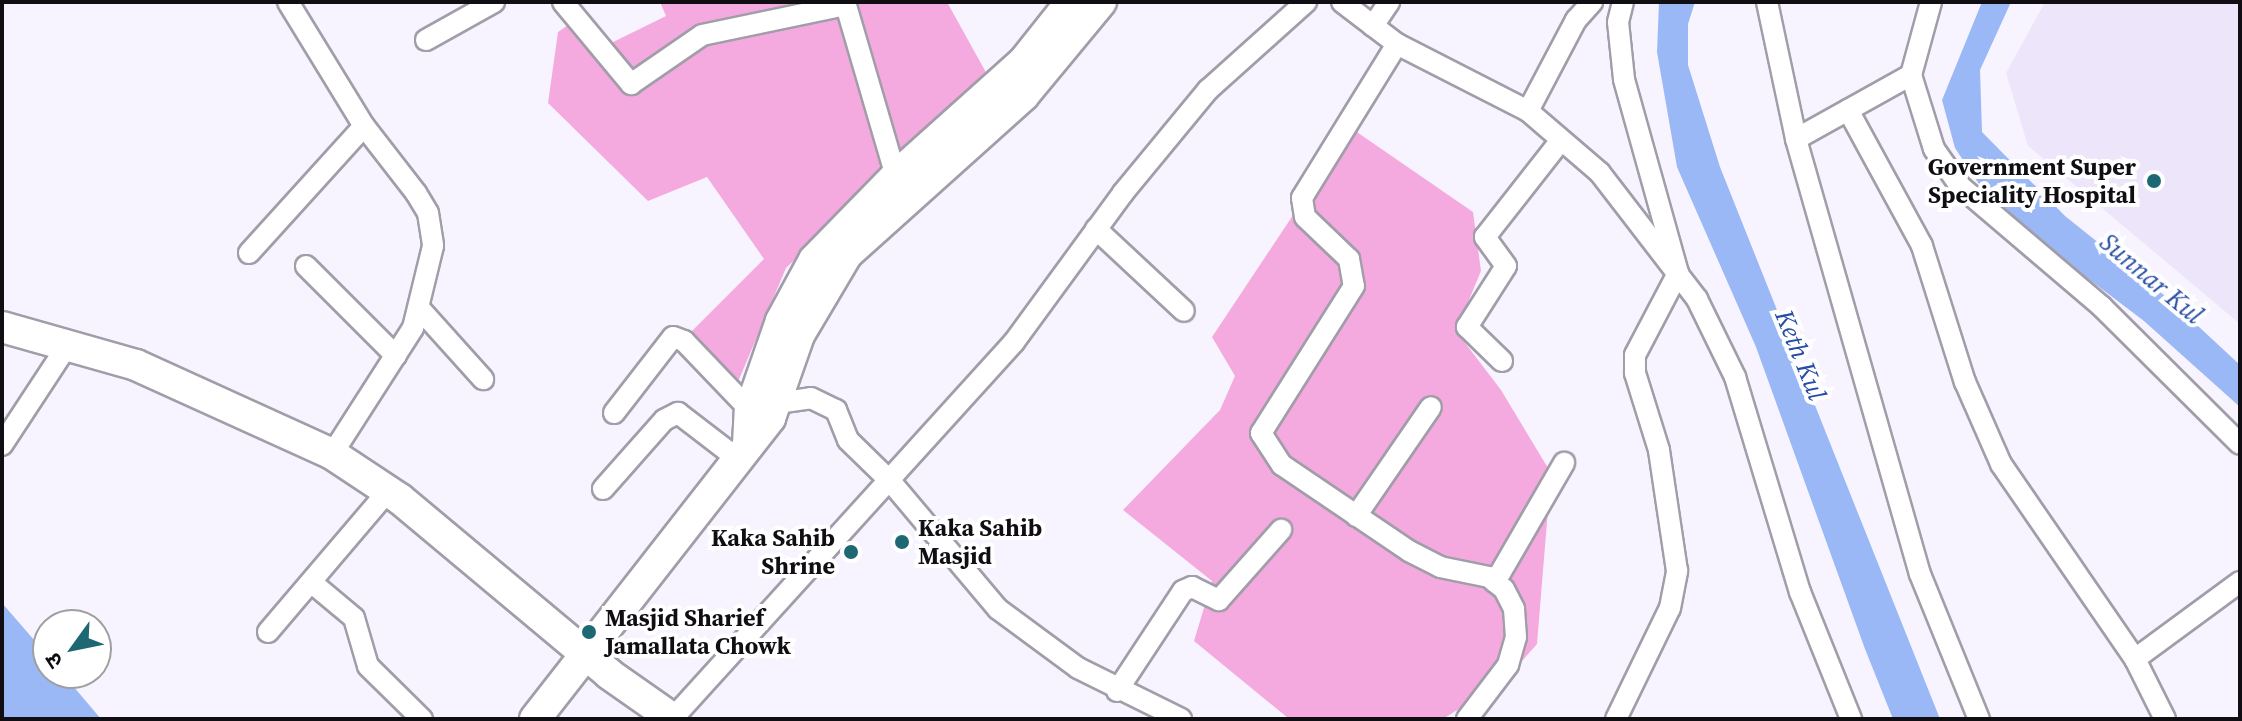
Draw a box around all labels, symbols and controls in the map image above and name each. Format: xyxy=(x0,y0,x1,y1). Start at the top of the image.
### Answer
place label: Government Super Speciality Hospital xyxy=(1928,153,2136,209)
marker: Government Super Speciality Hospital xyxy=(2143,170,2165,192)
water label: Sunnar Kul xyxy=(2093,227,2209,331)
water label: Keth Kul xyxy=(1768,305,1832,405)
place label: Kaka Sahib Masjid xyxy=(918,514,1042,570)
place label: Kaka Sahib Shrine xyxy=(711,524,835,580)
marker: Kaka Sahib Masjid xyxy=(893,533,911,551)
marker: Kaka Sahib Shrine xyxy=(842,543,860,561)
place label: Masjid Sharief Jamallata Chowk xyxy=(605,604,791,660)
north arrow xyxy=(32,609,112,689)
marker: Masjid Sharief Jamallata Chowk xyxy=(580,623,598,641)
text: उ xyxy=(37,647,70,675)

